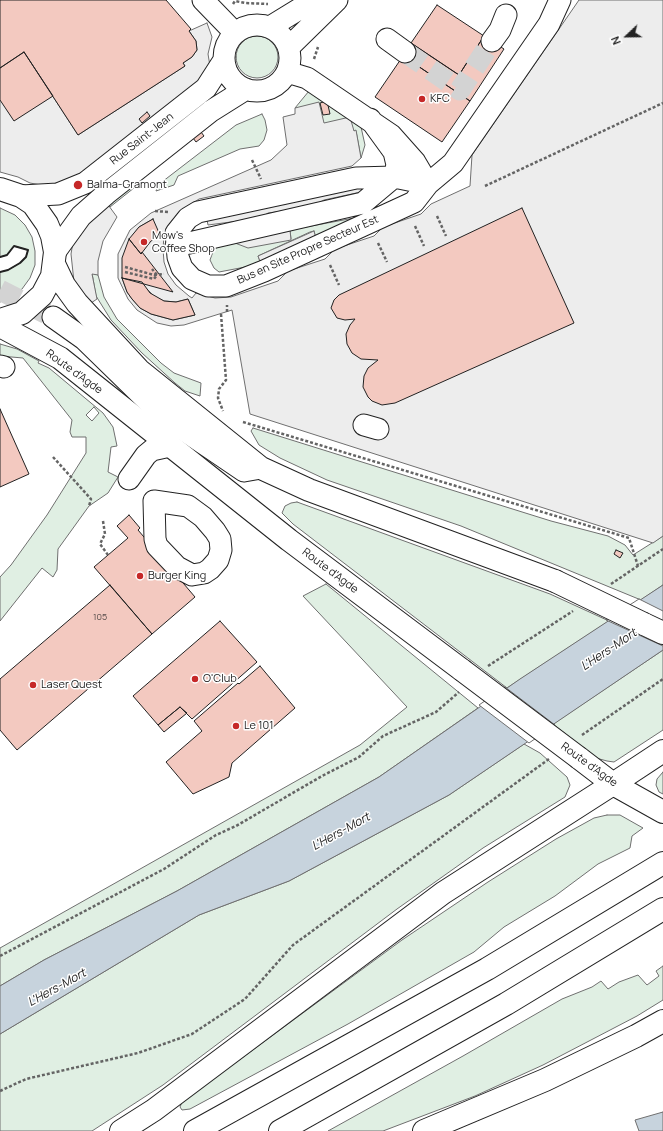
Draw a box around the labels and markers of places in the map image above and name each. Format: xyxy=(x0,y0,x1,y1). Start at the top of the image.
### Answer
place label: KFC xyxy=(430,92,450,106)
marker: KFC xyxy=(417,94,427,104)
place label: Balma-Gramont xyxy=(87,178,167,192)
marker: Balma-Gramont xyxy=(72,179,84,191)
place label: Mow's Coffee Shop xyxy=(152,229,215,255)
marker: Mow's Coffee Shop xyxy=(139,237,149,247)
place label: Burger King xyxy=(148,569,206,583)
marker: Burger King xyxy=(135,571,145,581)
place label: O'Club xyxy=(203,672,237,686)
marker: O'Club xyxy=(190,674,200,684)
place label: Laser Quest xyxy=(41,678,102,692)
marker: Laser Quest xyxy=(28,680,38,690)
place label: Le 101 xyxy=(244,719,274,733)
marker: Le 101 xyxy=(231,721,241,731)

